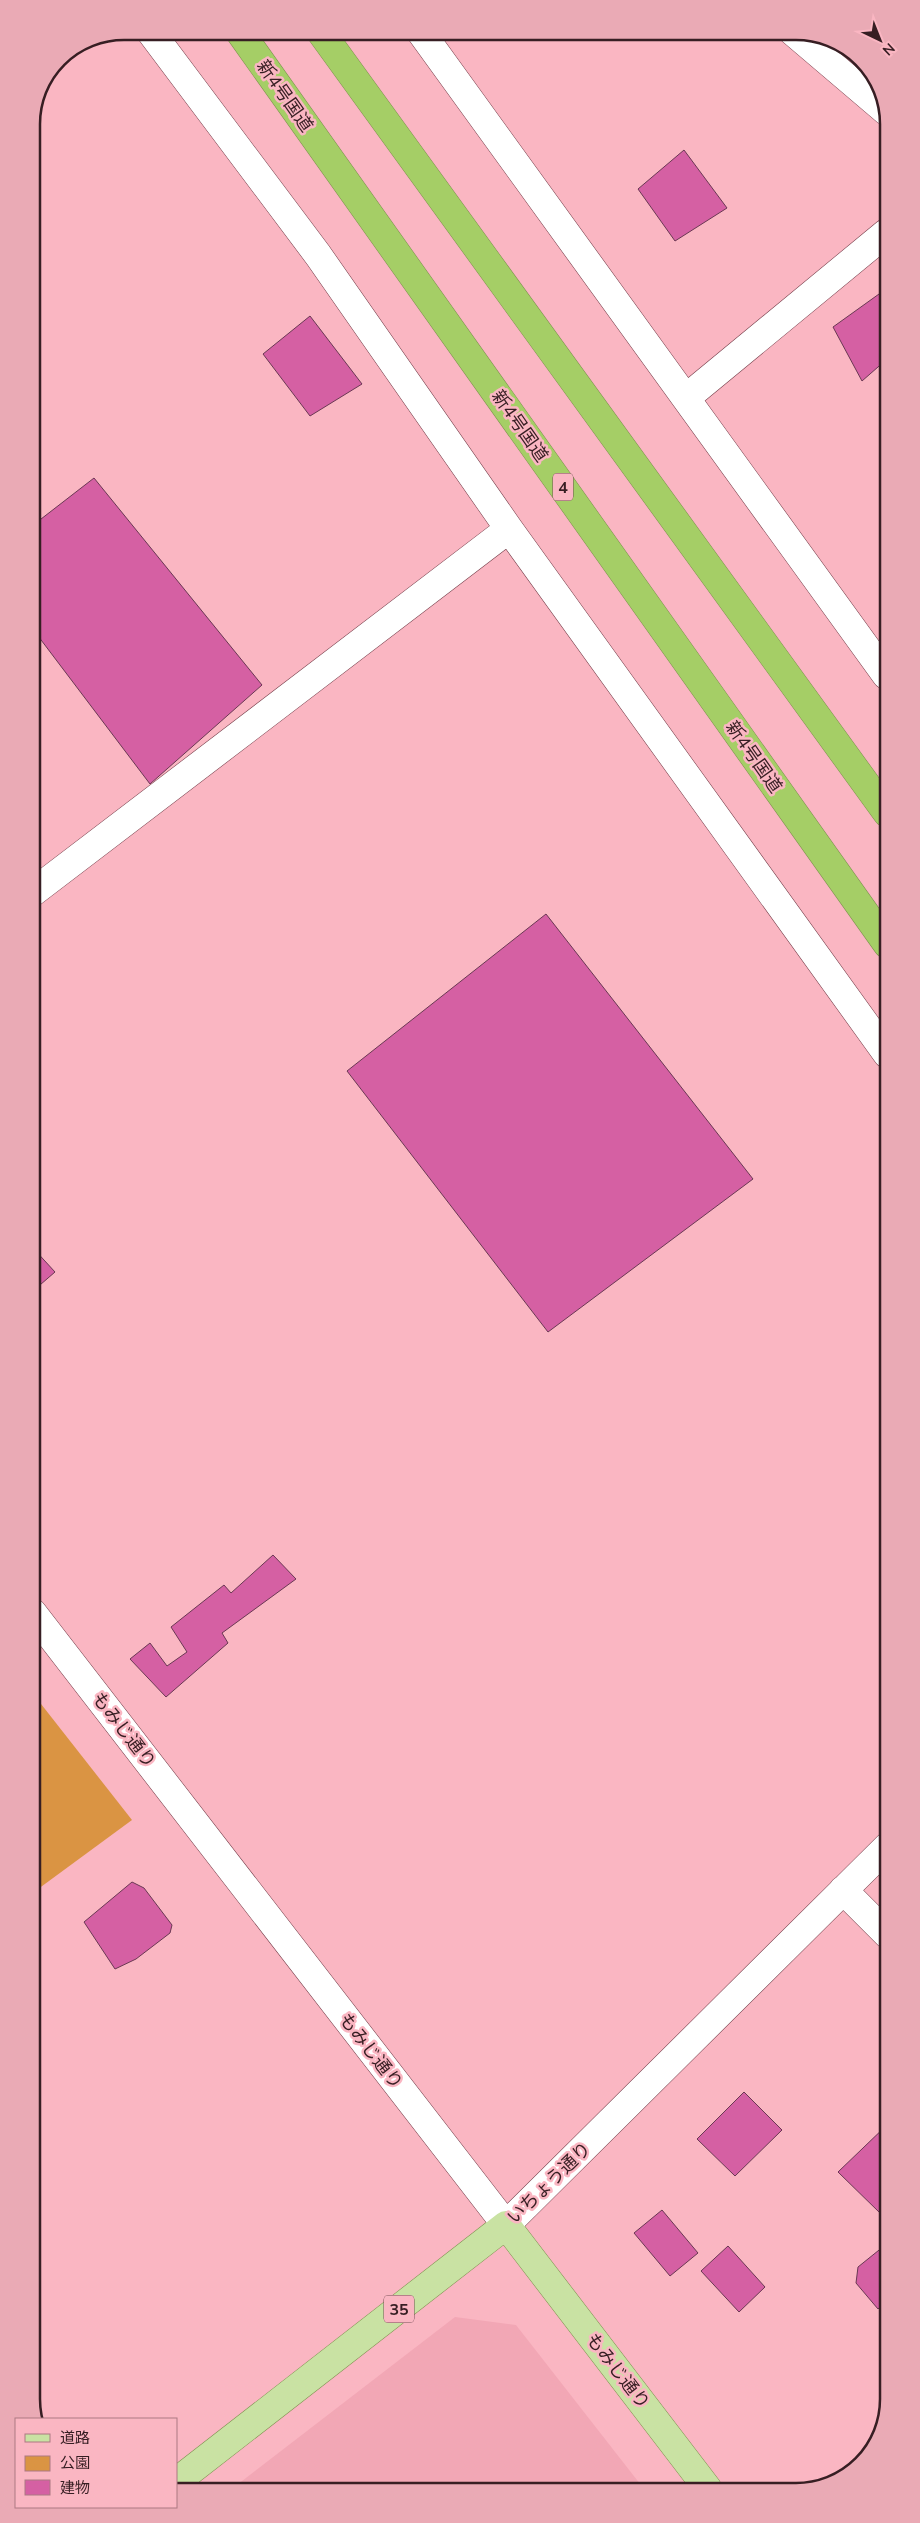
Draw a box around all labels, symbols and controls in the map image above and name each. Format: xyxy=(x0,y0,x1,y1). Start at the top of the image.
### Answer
north arrow xyxy=(855,15,905,65)
text: N xyxy=(878,39,899,60)
street label: 新4号国道 xyxy=(251,55,319,137)
street label: 新4号国道 xyxy=(486,385,554,467)
road number: 4 xyxy=(553,474,573,501)
street label: 新4号国道 xyxy=(720,716,788,798)
street label: もみじ通り xyxy=(87,1687,161,1773)
street label: もみじ通り xyxy=(334,2008,408,2094)
street label: いちょう通り xyxy=(502,2137,596,2229)
road number: 35 xyxy=(384,2296,414,2322)
street label: もみじ通り xyxy=(581,2328,655,2414)
legend xyxy=(15,2418,178,2508)
text: 道路 xyxy=(60,2428,90,2448)
text: 公園 xyxy=(60,2453,90,2473)
text: 建物 xyxy=(60,2478,90,2498)

